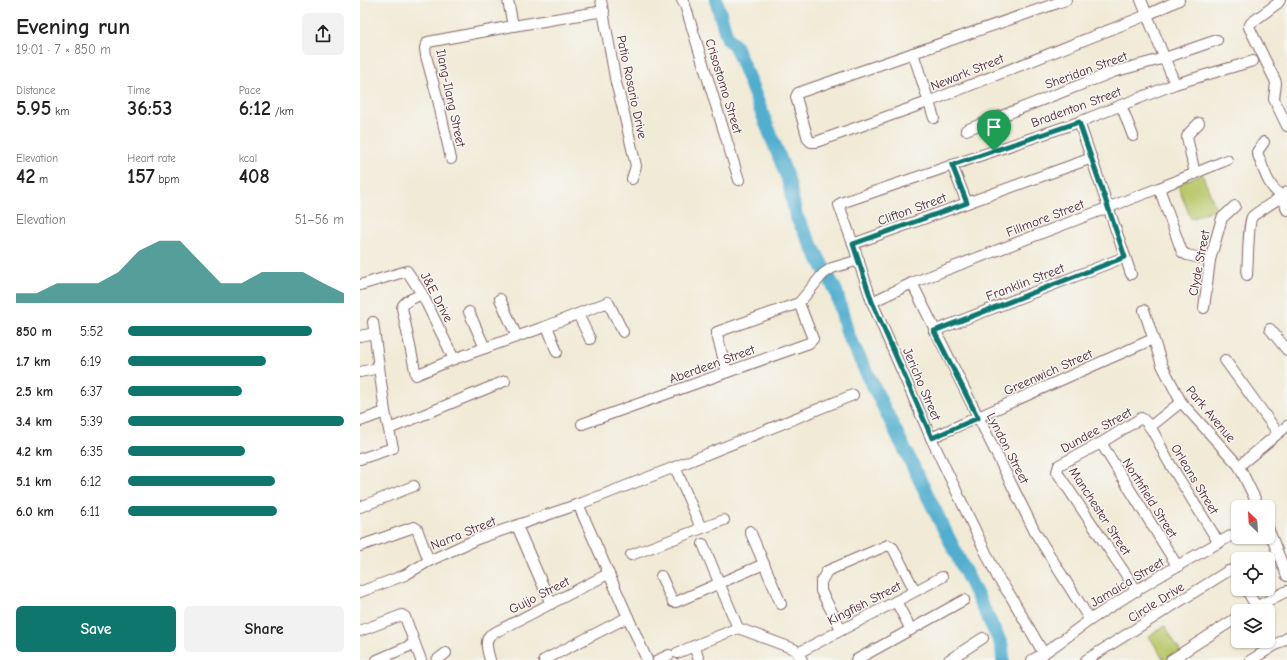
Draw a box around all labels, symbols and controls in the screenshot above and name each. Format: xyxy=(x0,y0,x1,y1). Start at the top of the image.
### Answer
button: share xyxy=(302,13,344,55)
text: Evening run xyxy=(16,14,130,40)
street label: Patio Rosario Drive xyxy=(614,34,650,140)
street label: Crisostomo Street xyxy=(702,37,746,136)
text: 19:01 · 7 × 850 m xyxy=(16,42,111,57)
street label: Ilang-Ilang Street xyxy=(433,48,469,150)
street label: Sheridan Street xyxy=(1043,48,1130,92)
street label: Newark Street xyxy=(928,50,1007,94)
street label: Bradenton Street xyxy=(1029,83,1124,130)
text: Distance xyxy=(16,84,55,97)
text: Time xyxy=(127,84,150,97)
text: Pace xyxy=(239,84,261,97)
text: 5.95 xyxy=(16,97,51,120)
text: 36:53 xyxy=(127,97,172,120)
text: 6:12 xyxy=(239,97,271,120)
text: km xyxy=(51,105,69,118)
text: /km xyxy=(271,105,294,118)
pin xyxy=(977,110,1011,151)
icon: arrive xyxy=(983,116,1005,138)
text: Elevation xyxy=(16,152,58,165)
text: Heart rate xyxy=(127,152,176,165)
text: kcal xyxy=(239,152,257,165)
text: 42 xyxy=(16,165,35,188)
text: 157 xyxy=(127,165,155,188)
text: 408 xyxy=(239,165,270,188)
text: m xyxy=(35,173,48,186)
text: bpm xyxy=(155,173,179,186)
street label: Clifton Street xyxy=(876,189,949,228)
street label: Fillmore Street xyxy=(1004,196,1087,240)
text: Elevation xyxy=(16,212,66,227)
text: 51–56 m xyxy=(295,212,344,227)
street label: Clyde Street xyxy=(1185,228,1213,297)
street label: Franklin Street xyxy=(984,260,1067,304)
street label: J&E Drive xyxy=(418,269,457,325)
text: 850 m xyxy=(16,324,52,339)
text: 5:52 xyxy=(80,324,103,339)
street label: Aberdeen Street xyxy=(667,341,758,386)
street label: Jericho Street xyxy=(900,345,945,424)
street label: Greenwich Street xyxy=(1001,345,1096,398)
text: 1.7 km xyxy=(16,354,51,369)
text: 6:19 xyxy=(80,354,101,369)
street label: Park Avenue xyxy=(1183,383,1239,446)
text: 2.5 km xyxy=(16,384,53,399)
text: 6:37 xyxy=(80,384,102,399)
street label: Dundee Street xyxy=(1058,404,1135,456)
street label: Lyndon Street xyxy=(984,410,1033,487)
text: 3.4 km xyxy=(16,414,52,429)
text: 5:39 xyxy=(80,414,103,429)
street label: Orleans Street xyxy=(1168,441,1222,518)
text: 4.2 km xyxy=(16,444,52,459)
text: 6:35 xyxy=(80,444,103,459)
street label: Northfield Street xyxy=(1120,455,1181,542)
street label: Manchester Street xyxy=(1066,464,1135,559)
text: 5.1 km xyxy=(16,474,52,489)
text: 6:12 xyxy=(80,474,101,489)
north arrow xyxy=(1231,500,1275,544)
map controls xyxy=(1231,500,1275,648)
text: 6.0 km xyxy=(16,504,54,519)
text: 6:11 xyxy=(80,504,100,519)
street label: Narra Street xyxy=(428,513,499,553)
button: locate xyxy=(1231,552,1275,596)
street label: Jamaica Street xyxy=(1088,554,1167,610)
street label: Guijo Street xyxy=(506,573,573,617)
street label: Kingfish Street xyxy=(825,578,904,628)
street label: Circle Drive xyxy=(1125,579,1187,625)
button: layers xyxy=(1231,604,1275,648)
button: Save xyxy=(16,606,176,652)
button: Share xyxy=(184,606,344,652)

